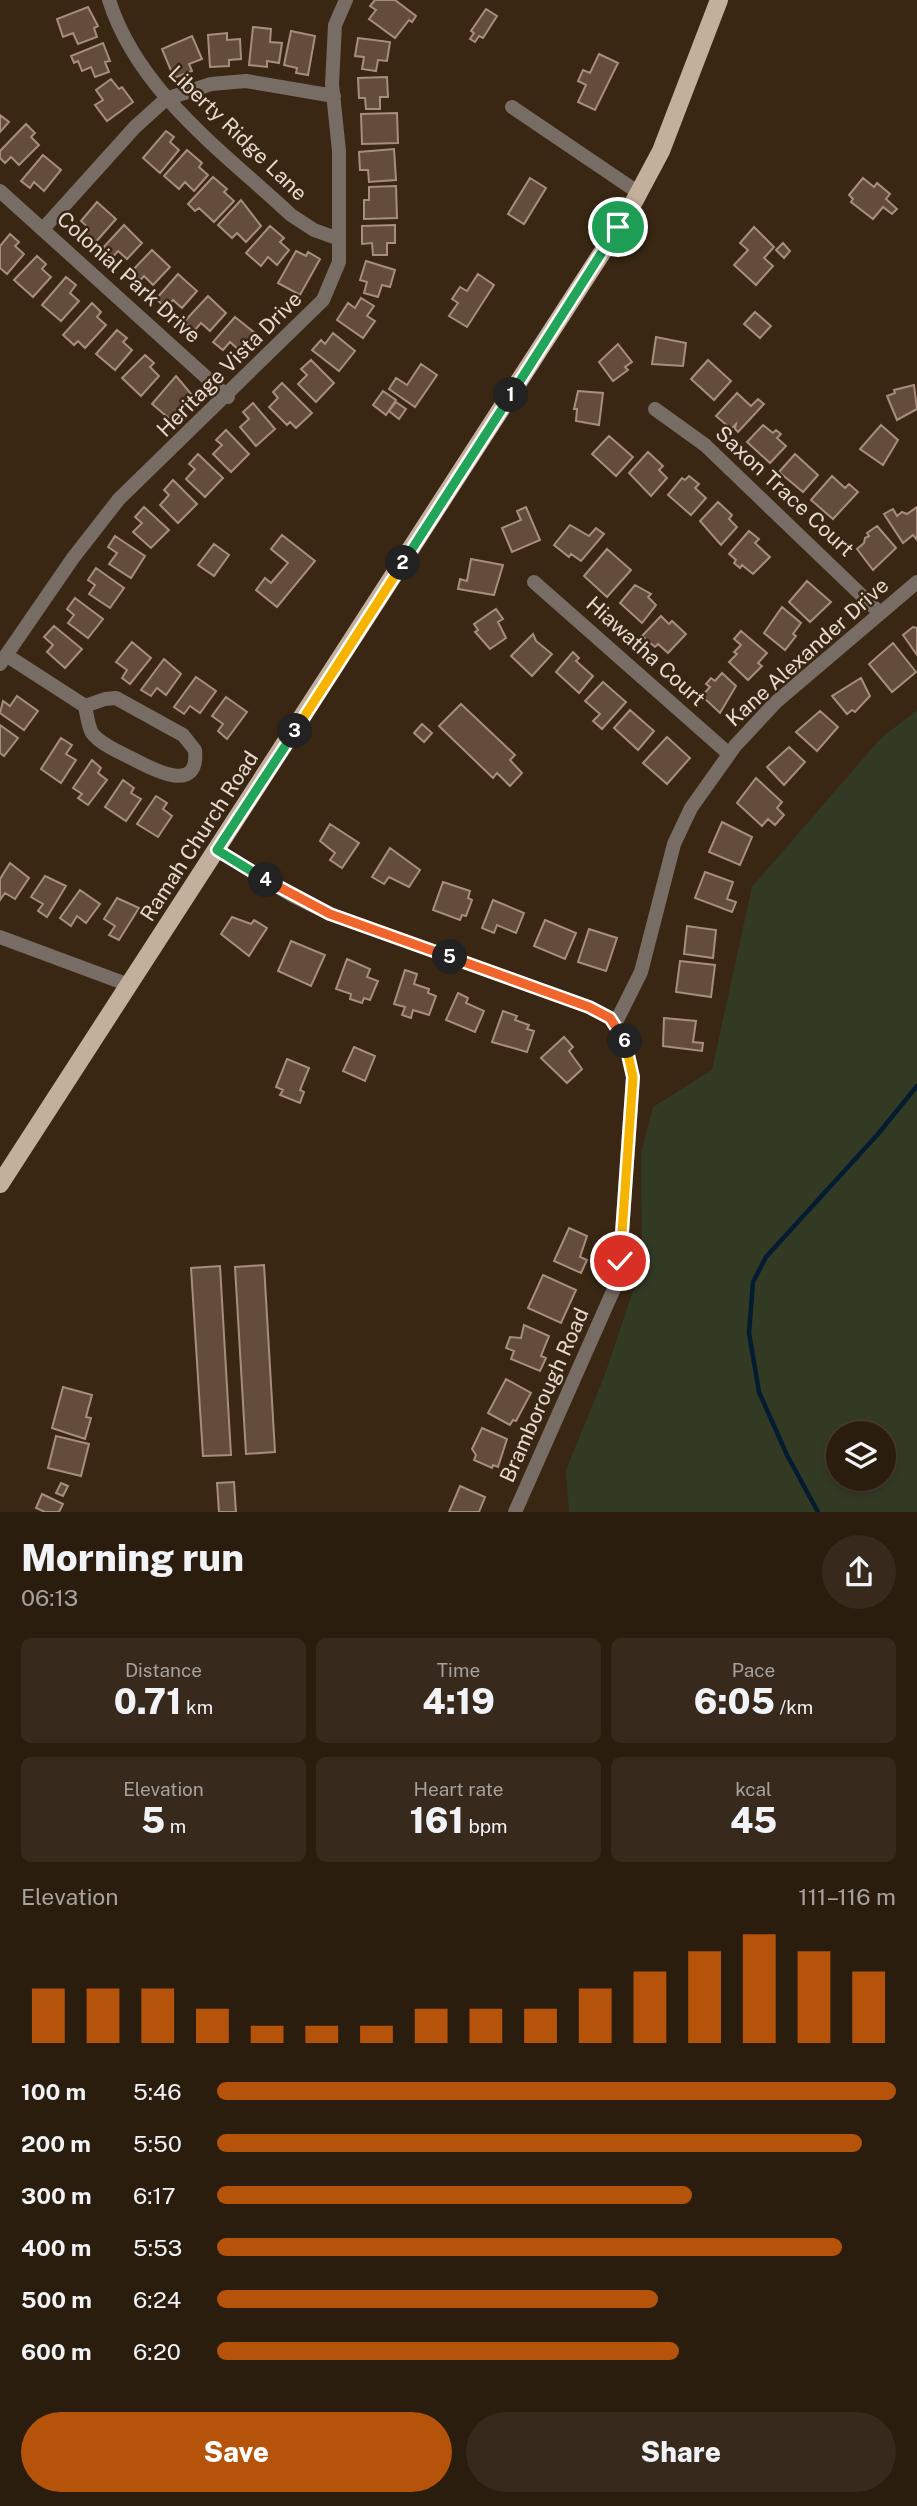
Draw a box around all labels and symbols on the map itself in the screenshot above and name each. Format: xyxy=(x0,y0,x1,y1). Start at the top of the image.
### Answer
street label: Liberty Ridge Lane xyxy=(164,60,312,206)
pin xyxy=(588,197,648,257)
street label: Colonial Park Drive xyxy=(52,206,206,348)
street label: Heritage Vista Drive xyxy=(151,286,307,442)
pin: 1 xyxy=(494,378,528,412)
street label: Saxon Trace Court xyxy=(711,420,859,562)
pin: 2 xyxy=(386,546,420,580)
street label: Kane Alexander Drive xyxy=(721,573,893,731)
street label: Hiawatha Court xyxy=(581,591,711,711)
pin: 3 xyxy=(278,714,312,748)
street label: Ramah Church Road xyxy=(135,746,263,926)
pin: 4 xyxy=(248,862,284,898)
pin: 5 xyxy=(433,940,468,974)
pin: 6 xyxy=(608,1024,642,1058)
pin xyxy=(590,1231,650,1291)
street label: Bramborough Road xyxy=(494,1304,594,1486)

